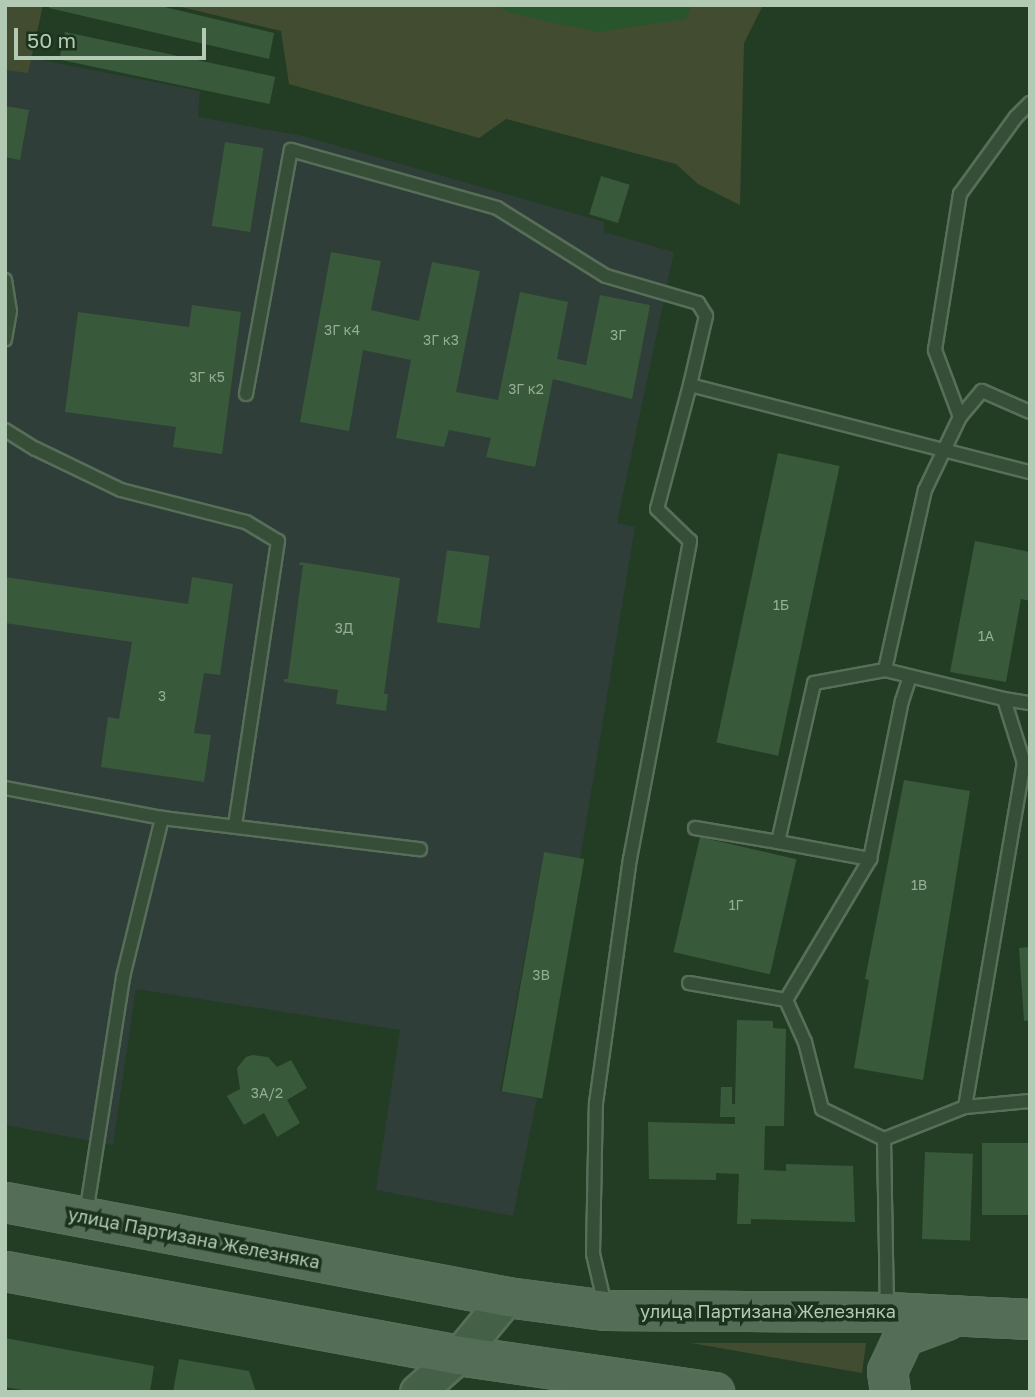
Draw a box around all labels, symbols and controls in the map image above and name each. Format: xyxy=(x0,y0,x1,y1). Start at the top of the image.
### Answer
scale bar xyxy=(18,14,210,58)
text: 50 m xyxy=(27,27,76,53)
house number: 3Г к4 xyxy=(324,322,360,338)
house number: 3Г xyxy=(610,327,626,343)
house number: 3Г к3 xyxy=(423,332,459,348)
house number: 3Г к5 xyxy=(189,369,225,385)
house number: 3Г к2 xyxy=(508,381,544,397)
house number: 1Б xyxy=(773,597,789,613)
house number: 3Д xyxy=(335,620,353,636)
house number: 1А xyxy=(978,628,994,644)
house number: 3 xyxy=(158,688,166,704)
house number: 1В xyxy=(911,877,927,893)
house number: 1Г xyxy=(729,897,743,913)
house number: 3В xyxy=(532,967,550,983)
house number: 3А/2 xyxy=(251,1085,283,1101)
street label: улица Партизана Железняка xyxy=(66,1203,322,1273)
street label: улица Партизана Железняка xyxy=(640,1300,896,1322)

